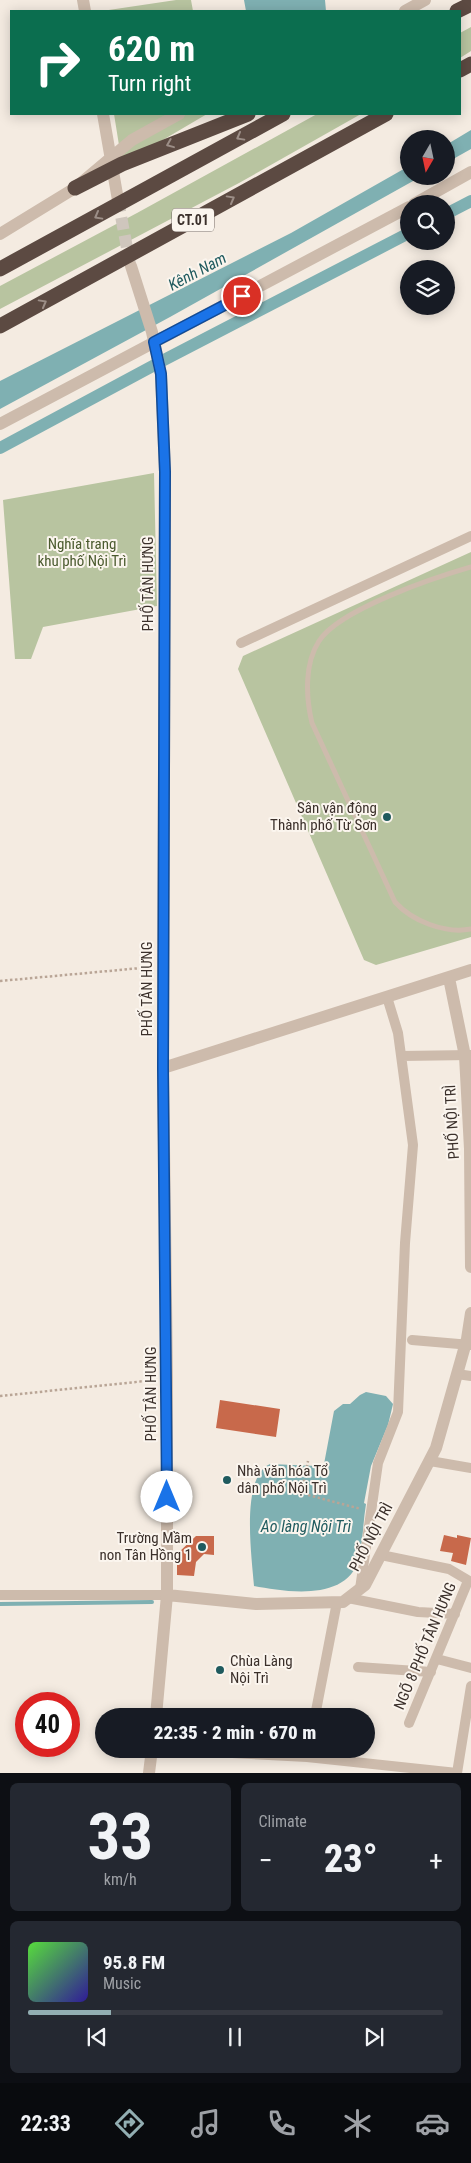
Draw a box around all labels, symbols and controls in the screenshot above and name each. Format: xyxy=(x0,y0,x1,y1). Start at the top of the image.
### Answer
text: 620 m xyxy=(108,29,195,70)
icon: right xyxy=(25,30,90,95)
text: Turn right xyxy=(108,71,191,96)
north arrow xyxy=(400,130,455,185)
map controls xyxy=(400,130,455,315)
one-way arrow xyxy=(236,131,245,141)
one-way arrow xyxy=(166,138,175,149)
one-way arrow xyxy=(226,195,235,205)
button: search xyxy=(400,195,455,250)
road number: CT.01 xyxy=(172,208,214,232)
one-way arrow xyxy=(94,209,103,219)
water label: Kênh Nam xyxy=(165,248,229,295)
button: layers xyxy=(400,260,455,315)
pin xyxy=(221,275,263,317)
icon: arrive xyxy=(228,282,256,310)
one-way arrow xyxy=(38,299,47,309)
park label: Nghĩa trang khu phố Nội Trì xyxy=(37,535,127,570)
street label: PHỐ TÂN HƯNG xyxy=(138,537,157,631)
place label: Sân vận động Thành phố Từ Sơn xyxy=(270,799,377,834)
marker: Sân vận động Thành phố Từ Sơn xyxy=(381,811,393,823)
street label: PHỐ TÂN HƯNG xyxy=(137,942,156,1036)
street label: PHỐ NỘI TRÌ xyxy=(440,1084,463,1160)
street label: PHỐ TÂN HƯNG xyxy=(141,1347,160,1441)
place label: Nhà văn hóa Tổ dân phố Nội Trì xyxy=(237,1462,329,1497)
position arrow xyxy=(140,1470,192,1522)
marker: Nhà văn hóa Tổ dân phố Nội Trì xyxy=(221,1474,233,1486)
street label: PHỐ NỘI TRÌ xyxy=(345,1499,397,1574)
water label: Ao làng Nội Trì xyxy=(260,1517,351,1536)
place label: Trường Mầm non Tân Hồng 1 xyxy=(100,1529,192,1564)
marker: Trường Mầm non Tân Hồng 1 xyxy=(196,1541,208,1553)
street label: NGÕ 8 PHỐ TÂN HƯNG xyxy=(389,1579,460,1712)
place label: Chùa Làng Nội Trì xyxy=(230,1652,293,1687)
marker: Chùa Làng Nội Trì xyxy=(214,1664,226,1676)
speed limit sign: 40 xyxy=(15,1692,80,1757)
text: 22:35 · 2 min · 670 m xyxy=(154,1721,316,1744)
text: 33 xyxy=(87,1799,153,1875)
text: Climate xyxy=(259,1812,307,1831)
text: 23° xyxy=(324,1837,378,1881)
text: − xyxy=(259,1844,273,1877)
text: + xyxy=(429,1844,443,1877)
text: km/h xyxy=(104,1870,137,1889)
text: 95.8 FM xyxy=(103,1951,165,1974)
text: Music xyxy=(103,1974,141,1993)
icon: previous xyxy=(83,2023,111,2051)
icon: pause xyxy=(221,2023,249,2051)
icon: next xyxy=(360,2023,388,2051)
icon: directions xyxy=(112,2106,147,2141)
icon: music xyxy=(188,2106,223,2141)
icon: phone xyxy=(264,2106,299,2141)
icon: climate xyxy=(340,2106,375,2141)
icon: car xyxy=(415,2106,450,2141)
text: 22:33 xyxy=(20,2111,71,2136)

